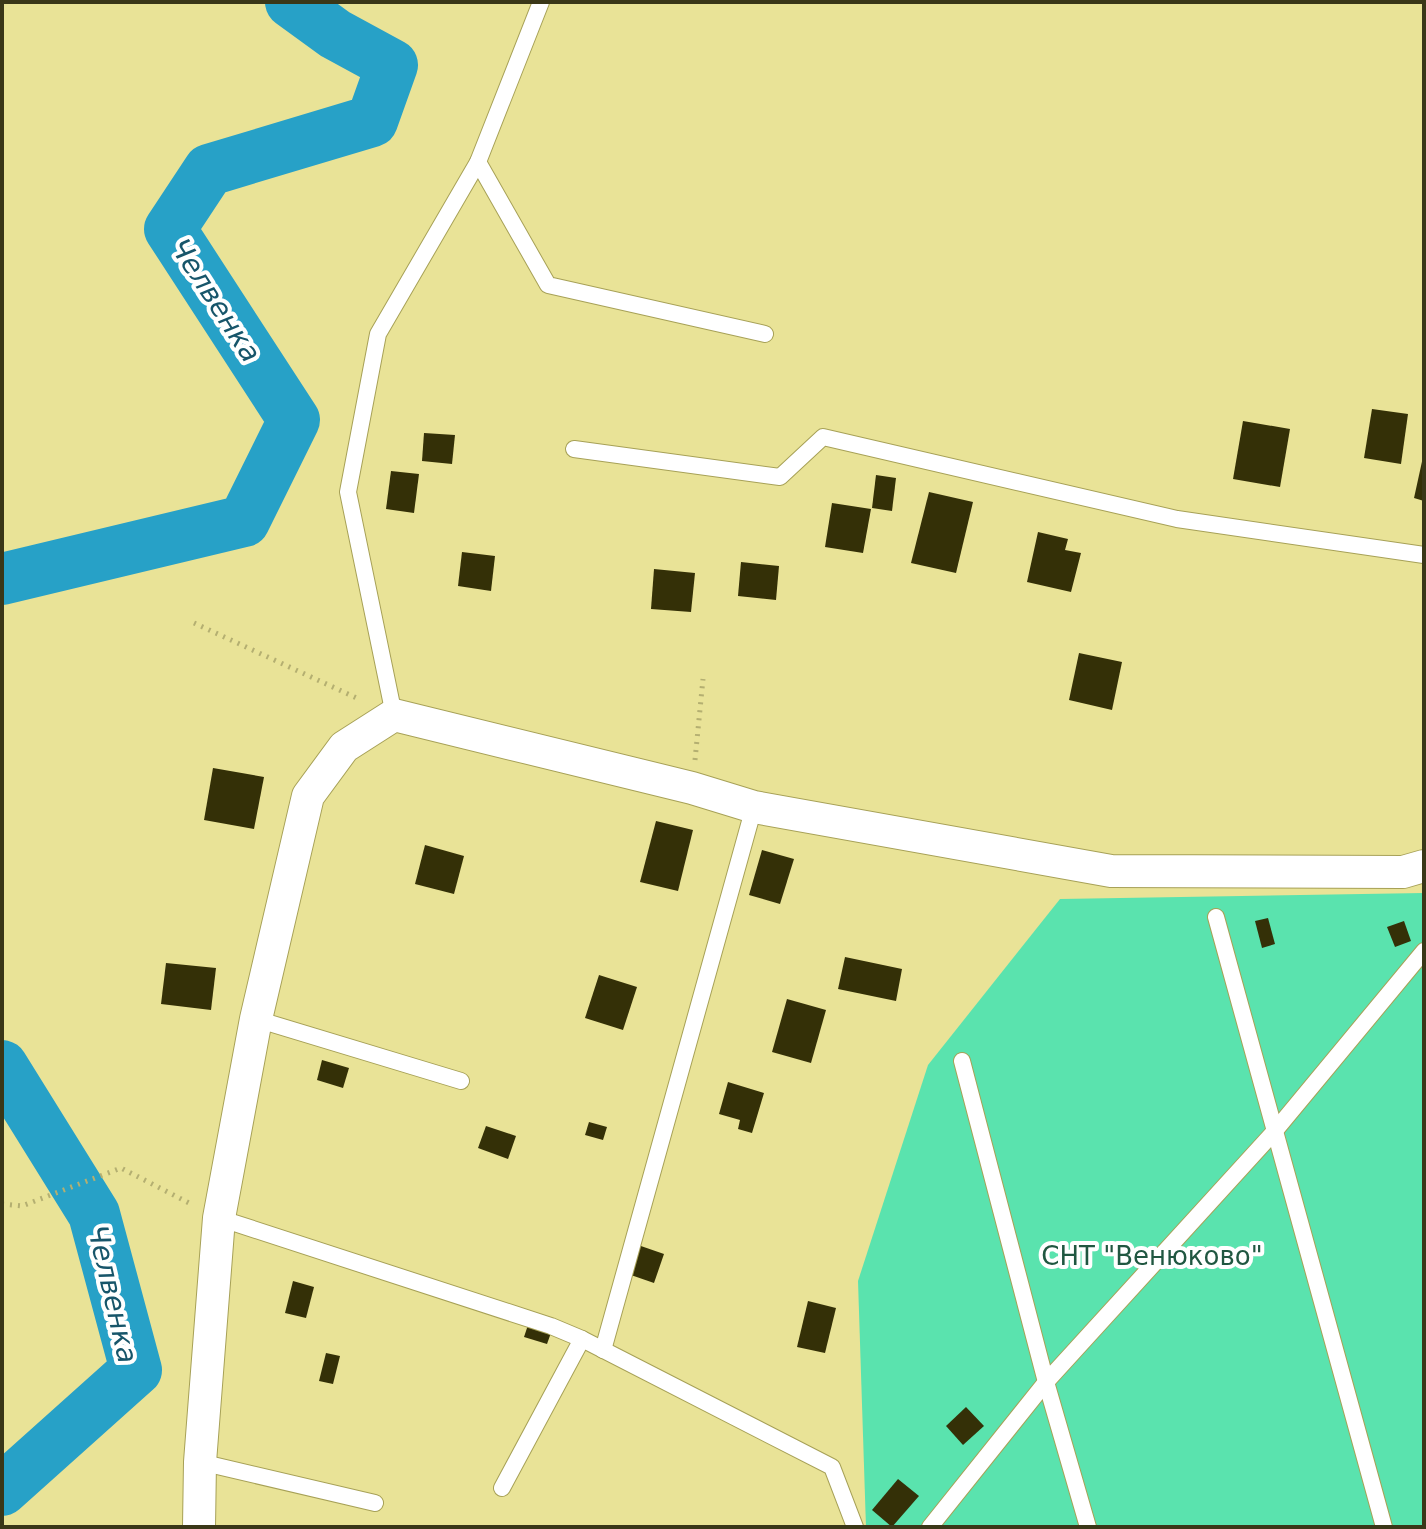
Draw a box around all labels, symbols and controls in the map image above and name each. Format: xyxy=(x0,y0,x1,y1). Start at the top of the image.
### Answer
water label: Челвенка xyxy=(163,232,268,368)
water label: Челвенка xyxy=(81,1222,144,1366)
park label: СНТ "Венюково" xyxy=(1041,1241,1263,1271)

